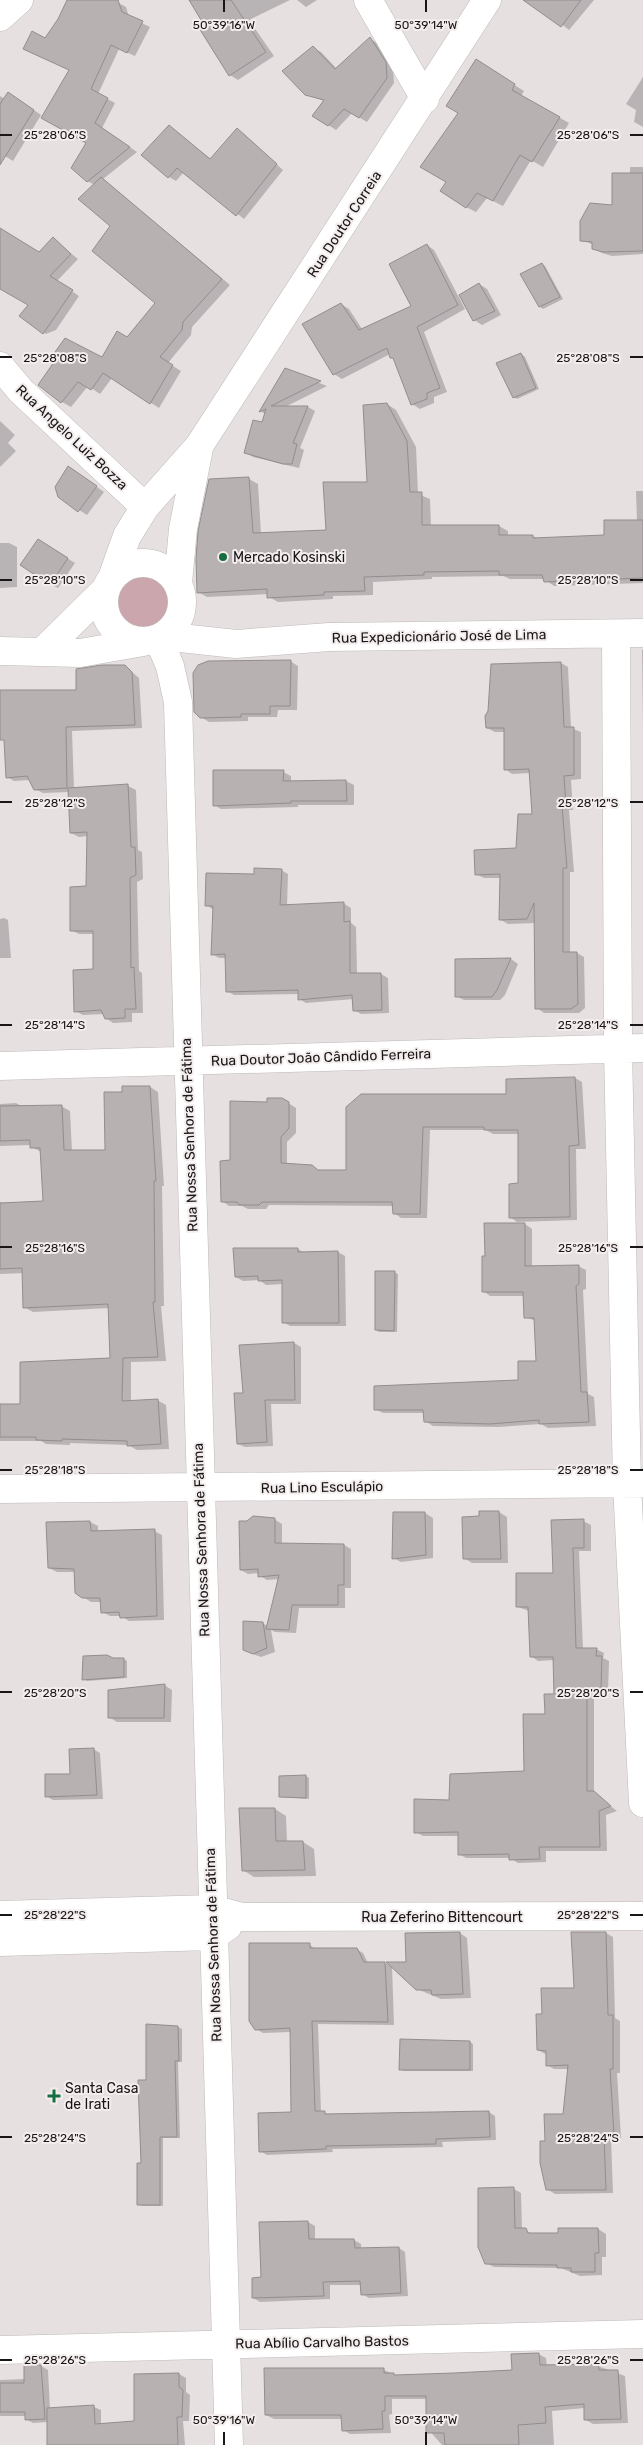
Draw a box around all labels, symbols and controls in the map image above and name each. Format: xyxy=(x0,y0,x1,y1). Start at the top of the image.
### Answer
text: 50°39'16"W xyxy=(193,18,256,32)
text: 50°39'14"W xyxy=(395,18,458,32)
text: 25°28'06"S xyxy=(24,128,86,142)
text: 25°28'06"S xyxy=(557,128,619,142)
street label: Rua Doutor Correia xyxy=(304,168,385,281)
text: 25°28'08"S xyxy=(23,351,87,365)
text: 25°28'08"S xyxy=(556,351,620,365)
street label: Rua Angelo Luiz Bozza xyxy=(12,381,131,494)
place label: Mercado Kosinski xyxy=(233,549,345,566)
marker: Mercado Kosinski xyxy=(217,551,229,563)
text: 25°28'10"S xyxy=(25,573,85,587)
text: 25°28'10"S xyxy=(558,573,618,587)
street label: Rua Expedicionário José de Lima xyxy=(332,626,546,647)
text: 25°28'12"S xyxy=(25,796,85,810)
text: 25°28'12"S xyxy=(558,796,618,810)
text: 25°28'14"S xyxy=(25,1018,85,1032)
text: 25°28'14"S xyxy=(558,1018,618,1032)
street label: Rua Nossa Senhora de Fátima xyxy=(178,1038,201,1232)
street label: Rua Doutor João Cândido Ferreira xyxy=(211,1045,431,1070)
text: 25°28'16"S xyxy=(25,1241,85,1255)
text: 25°28'16"S xyxy=(558,1241,618,1255)
street label: Rua Nossa Senhora de Fátima xyxy=(190,1443,213,1637)
text: 25°28'18"S xyxy=(25,1463,85,1477)
text: 25°28'18"S xyxy=(558,1463,618,1477)
street label: Rua Lino Esculápio xyxy=(261,1478,383,1497)
text: 25°28'20"S xyxy=(24,1686,86,1700)
text: 25°28'20"S xyxy=(557,1686,619,1700)
street label: Rua Nossa Senhora de Fátima xyxy=(202,1848,225,2042)
text: 25°28'22"S xyxy=(24,1908,86,1922)
text: 25°28'22"S xyxy=(557,1908,619,1922)
street label: Rua Zeferino Bittencourt xyxy=(361,1909,523,1926)
place label: Santa Casa de Irati xyxy=(65,2080,138,2113)
marker: Santa Casa de Irati xyxy=(47,2089,61,2103)
text: 25°28'24"S xyxy=(24,2131,86,2145)
text: 25°28'24"S xyxy=(557,2131,619,2145)
street label: Rua Abílio Carvalho Bastos xyxy=(235,2332,409,2353)
text: 25°28'26"S xyxy=(24,2353,86,2367)
text: 25°28'26"S xyxy=(557,2353,619,2367)
text: 50°39'16"W xyxy=(193,2413,256,2427)
text: 50°39'14"W xyxy=(395,2413,458,2427)

